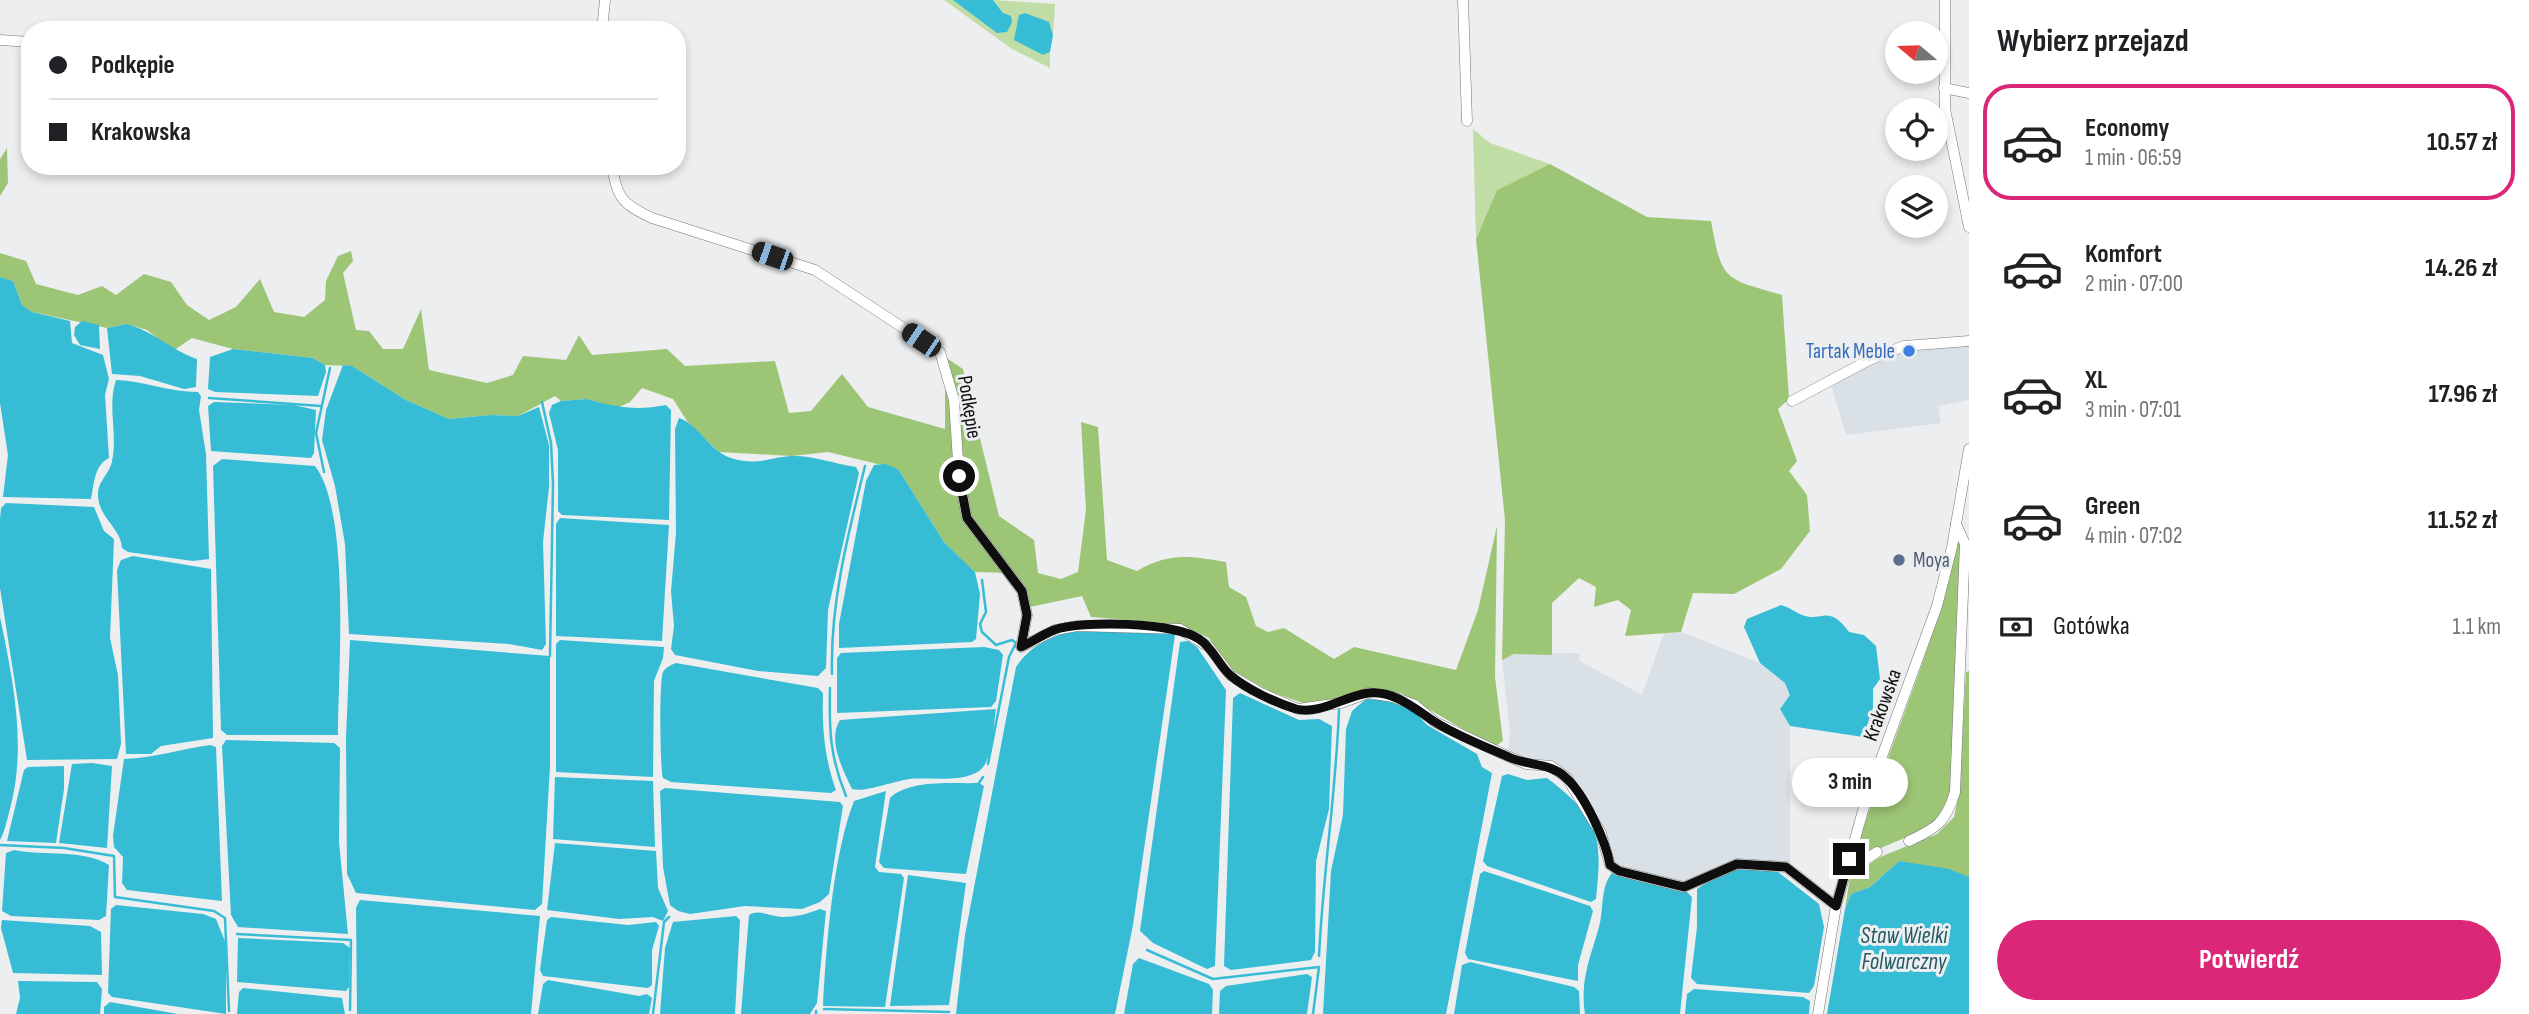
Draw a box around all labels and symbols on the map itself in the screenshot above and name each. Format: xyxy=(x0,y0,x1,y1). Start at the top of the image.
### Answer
north arrow xyxy=(1885,21,1948,84)
car xyxy=(749,239,796,273)
car xyxy=(898,320,945,360)
place label: Tartak Meble xyxy=(1806,339,1895,364)
marker: Tartak Meble xyxy=(1901,343,1917,359)
street label: Podkępie xyxy=(952,374,987,440)
route start xyxy=(943,460,975,492)
place label: Moya xyxy=(1913,548,1950,573)
marker: Moya xyxy=(1891,552,1907,568)
street label: Krakowska xyxy=(1858,666,1907,745)
callout: 3 min xyxy=(1791,758,1907,806)
route end xyxy=(1833,843,1865,875)
water label: Staw Wielki Folwarczny xyxy=(1861,922,1948,976)

